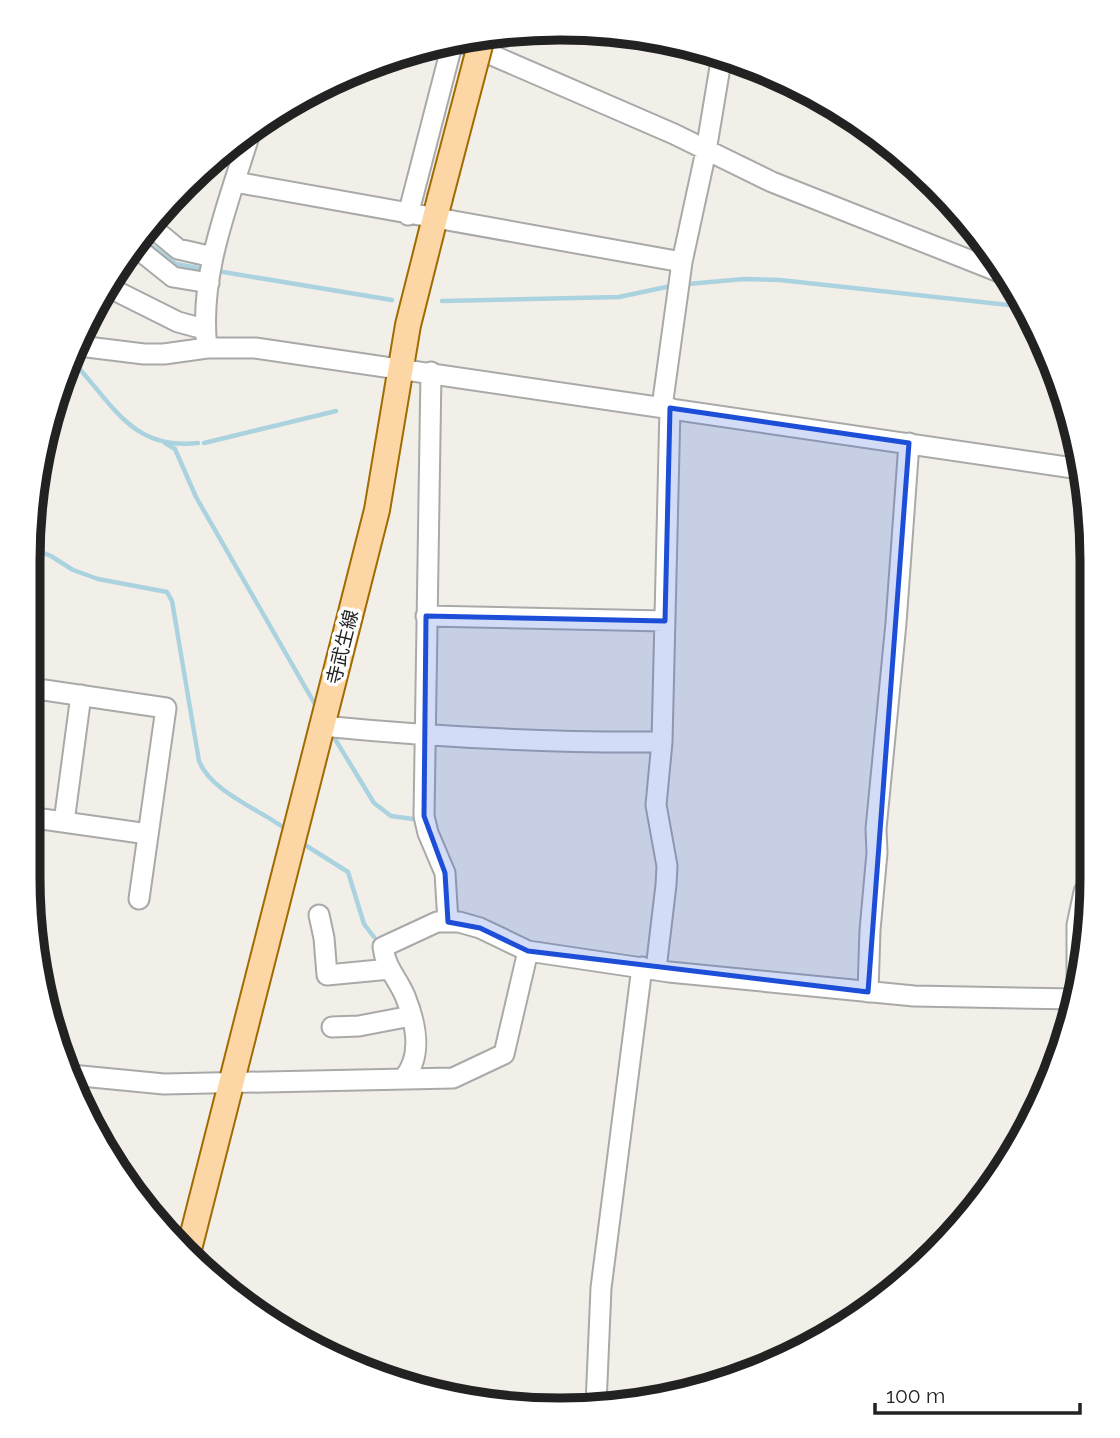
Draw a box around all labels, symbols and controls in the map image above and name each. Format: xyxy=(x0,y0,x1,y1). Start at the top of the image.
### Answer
street label: 寺武生線 xyxy=(322,607,362,687)
scale bar xyxy=(875,1372,1080,1416)
text: 100 m xyxy=(886,1383,945,1408)

